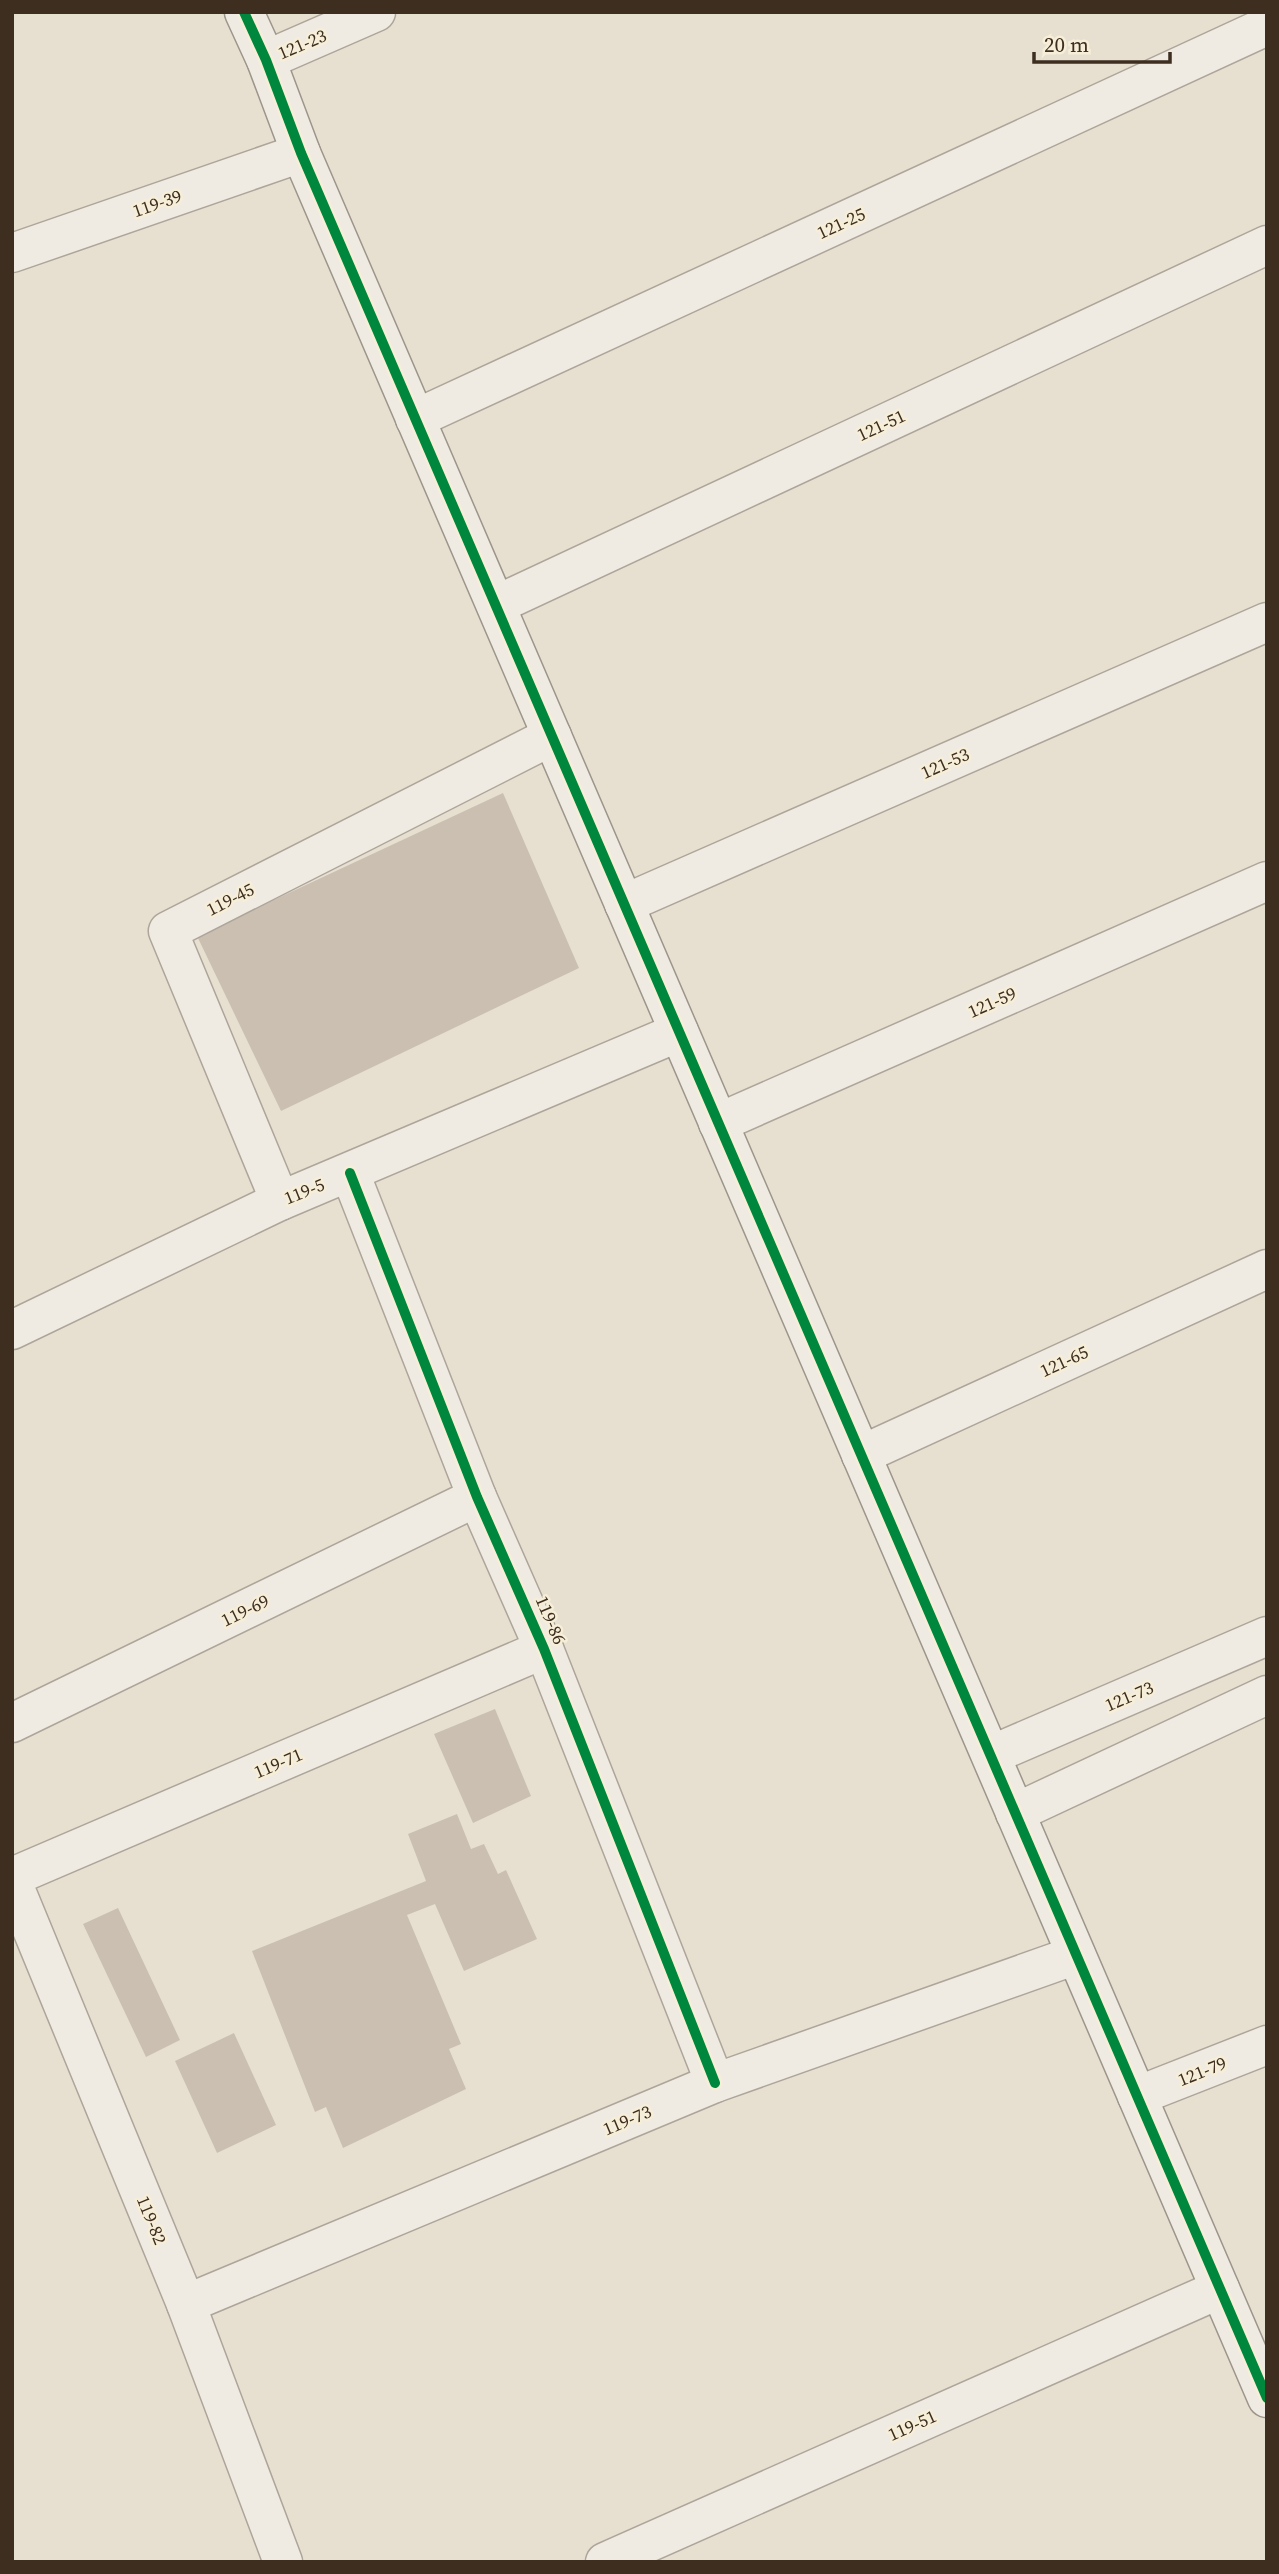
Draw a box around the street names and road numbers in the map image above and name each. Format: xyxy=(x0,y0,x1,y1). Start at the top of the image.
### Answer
street label: 121-23 xyxy=(274,23,330,65)
street label: 119-39 xyxy=(129,183,185,223)
street label: 121-25 xyxy=(813,201,869,245)
street label: 121-51 xyxy=(853,403,909,447)
street label: 121-53 xyxy=(917,741,973,785)
street label: 119-45 xyxy=(202,876,258,922)
street label: 121-59 xyxy=(964,980,1020,1024)
street label: 119-5 xyxy=(280,1172,328,1210)
street label: 121-65 xyxy=(1036,1339,1092,1383)
street label: 119-69 xyxy=(217,1588,273,1632)
street label: 119-86 xyxy=(530,1592,572,1648)
street label: 121-73 xyxy=(1101,1675,1157,1717)
street label: 119-71 xyxy=(250,1742,306,1784)
street label: 121-79 xyxy=(1174,2050,1230,2092)
street label: 119-73 xyxy=(599,2099,655,2141)
street label: 119-82 xyxy=(131,2192,173,2248)
street label: 119-51 xyxy=(884,2403,940,2447)

